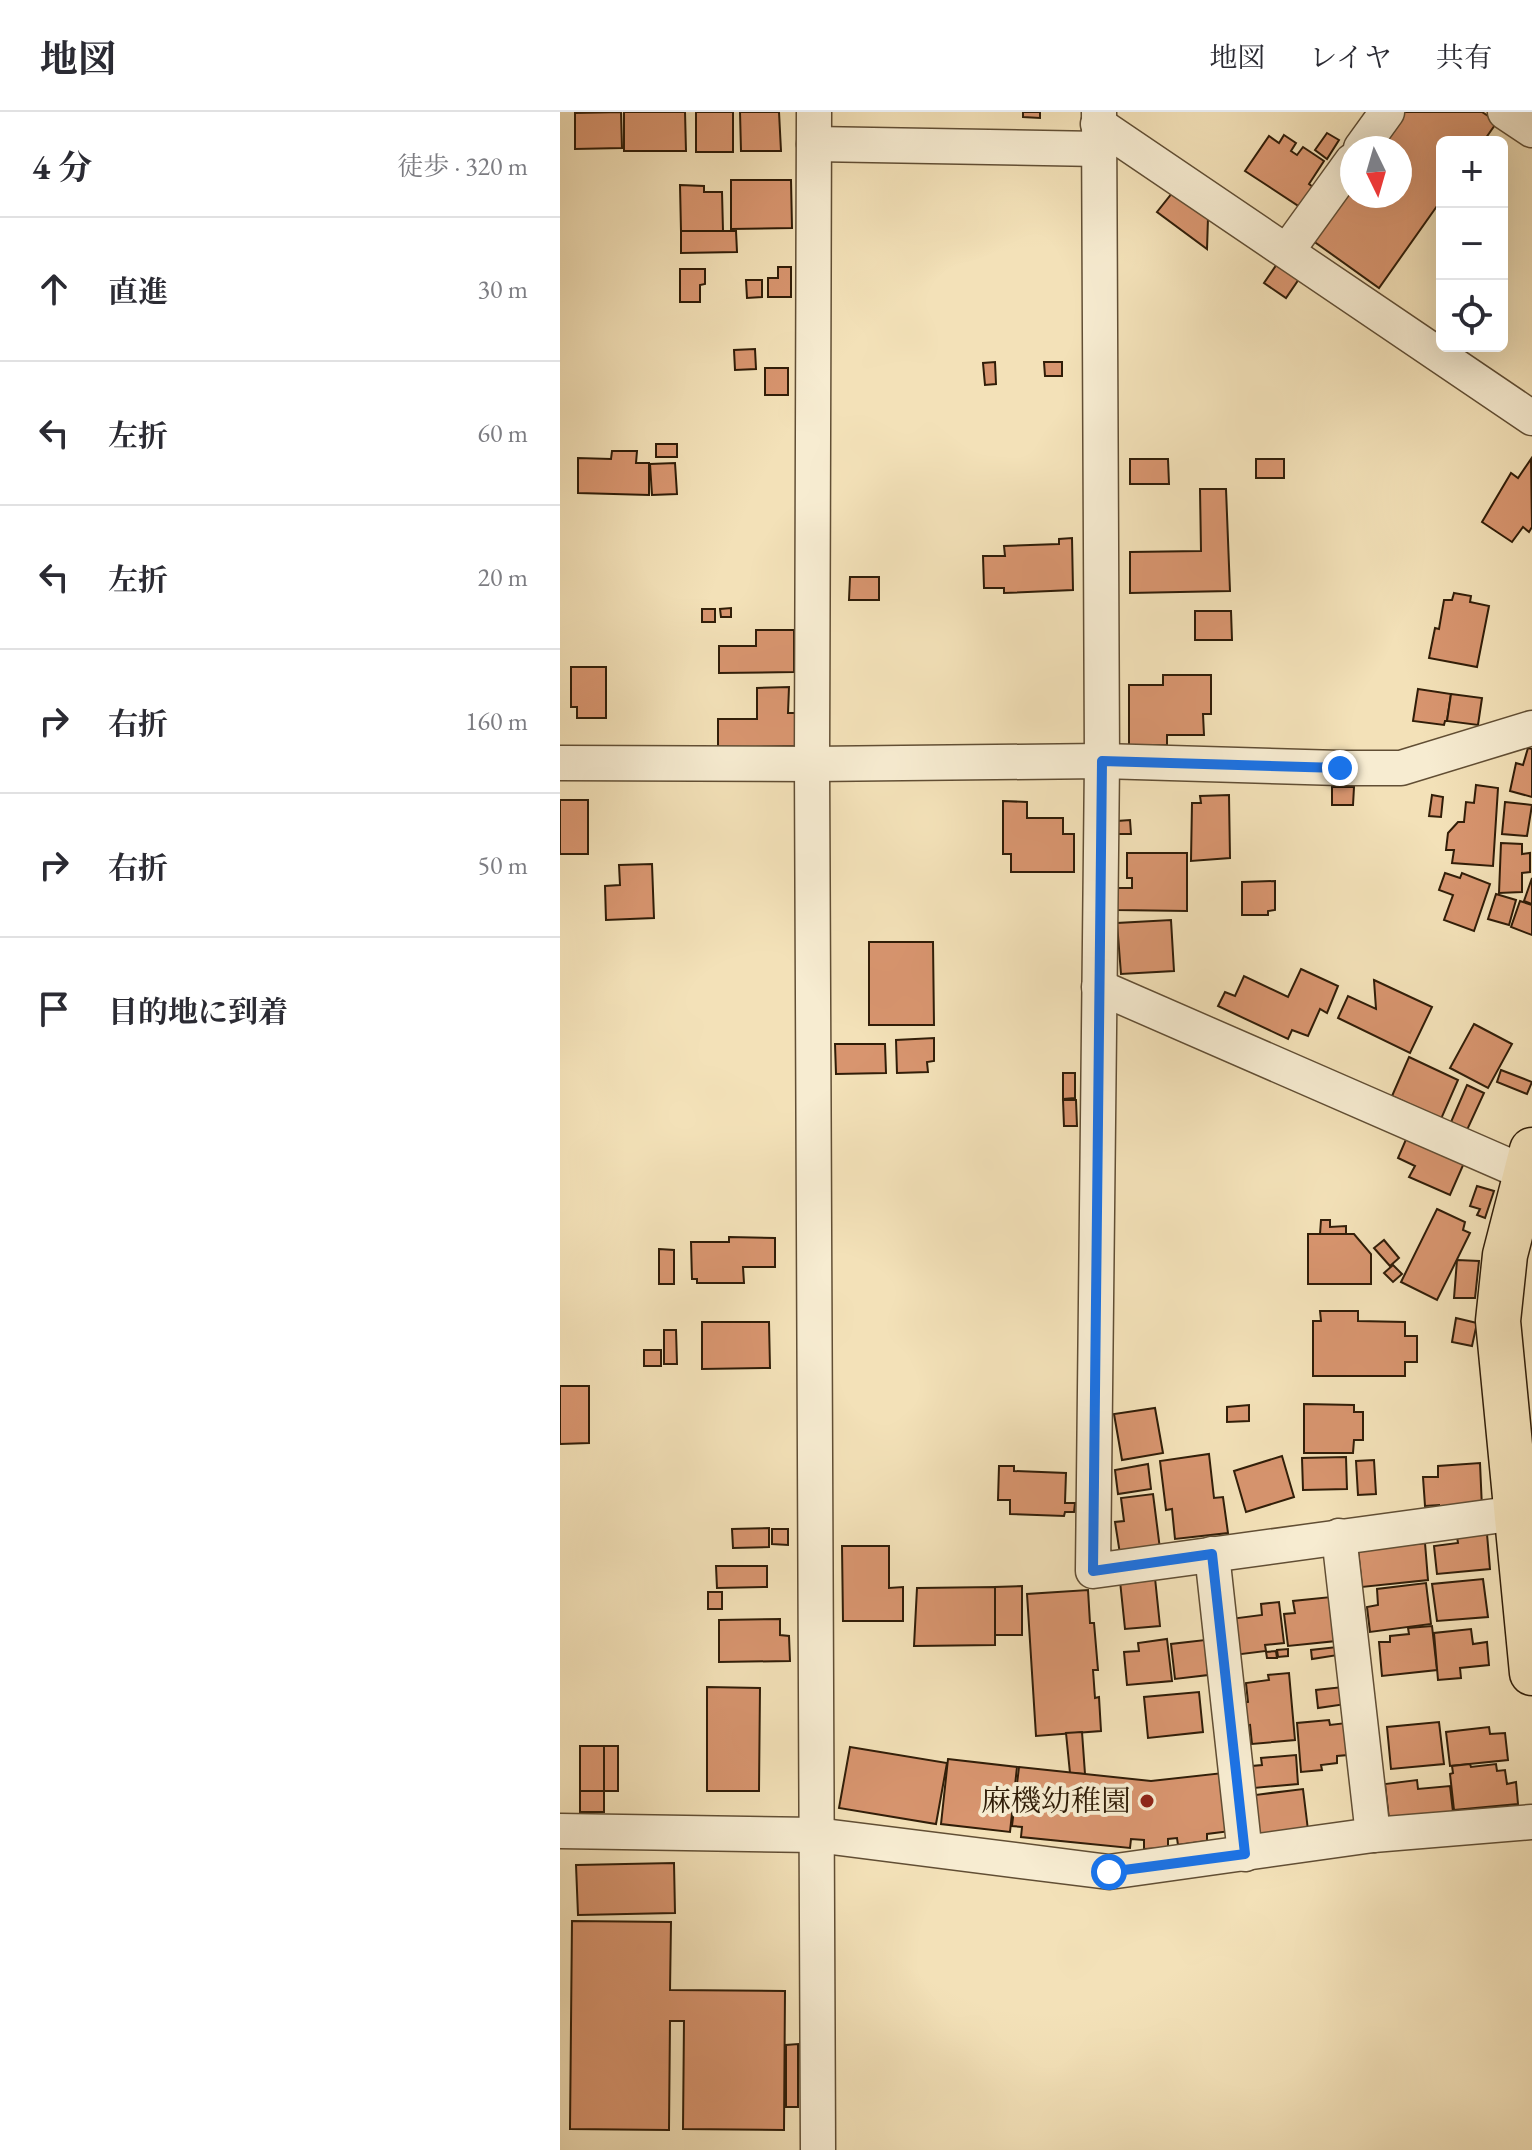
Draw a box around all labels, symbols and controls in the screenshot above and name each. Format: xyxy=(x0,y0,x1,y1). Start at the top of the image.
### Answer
text: 地図 xyxy=(40,34,116,83)
text: 地図 xyxy=(1209,39,1265,75)
text: レイヤ xyxy=(1309,39,1392,75)
text: 共有 xyxy=(1436,39,1492,75)
north arrow xyxy=(1340,136,1412,208)
map controls xyxy=(1436,136,1508,352)
button: + xyxy=(1436,136,1508,208)
text: 4 分 xyxy=(32,145,92,189)
text: 徒歩 · 320 m xyxy=(398,149,528,183)
button: − xyxy=(1436,208,1508,280)
icon: ahead xyxy=(32,267,76,311)
text: 直進 xyxy=(108,272,168,311)
text: 30 m xyxy=(478,272,528,306)
button: locate xyxy=(1436,280,1508,352)
icon: left xyxy=(32,411,76,455)
text: 左折 xyxy=(108,416,168,455)
text: 60 m xyxy=(478,416,528,450)
icon: left xyxy=(32,555,76,599)
text: 左折 xyxy=(108,560,168,599)
text: 20 m xyxy=(478,560,528,594)
icon: right xyxy=(32,699,76,743)
text: 右折 xyxy=(108,704,168,743)
text: 160 m xyxy=(465,704,528,738)
route end xyxy=(1322,750,1358,786)
icon: right xyxy=(32,843,76,887)
text: 右折 xyxy=(108,848,168,887)
text: 50 m xyxy=(478,848,528,882)
icon: arrive xyxy=(32,987,76,1031)
text: 目的地に到着 xyxy=(108,992,288,1031)
place label: 麻機幼稚園 xyxy=(981,1781,1131,1820)
marker: 麻機幼稚園 xyxy=(1138,1792,1156,1810)
route start xyxy=(1091,1854,1127,1890)

